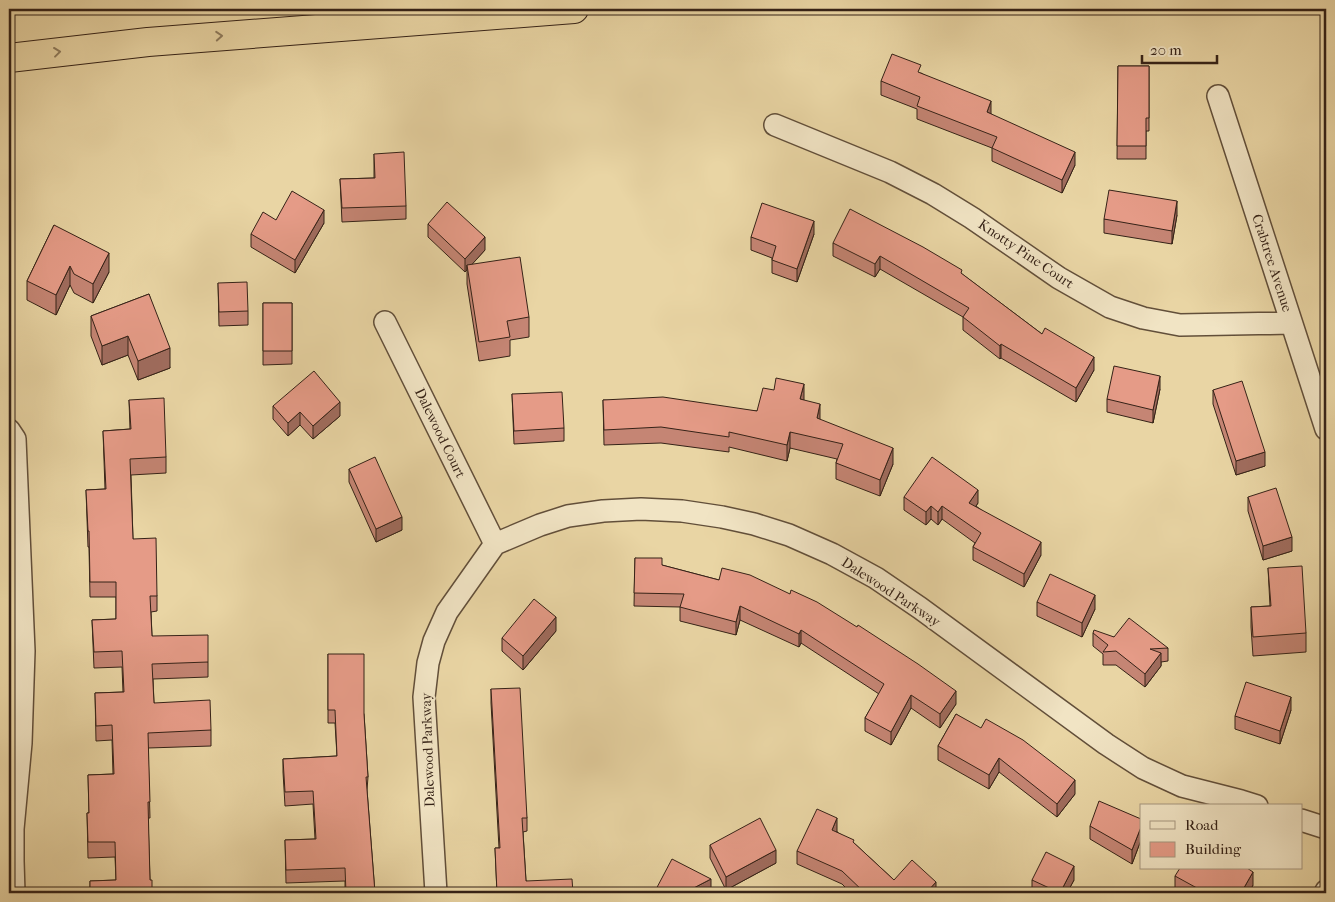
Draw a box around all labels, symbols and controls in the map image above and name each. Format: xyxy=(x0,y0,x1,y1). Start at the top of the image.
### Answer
one-way arrow xyxy=(215,31,223,42)
scale bar xyxy=(1142,32,1218,64)
text: 20 m xyxy=(1150,41,1182,59)
one-way arrow xyxy=(53,47,61,58)
street label: Crabtree Avenue xyxy=(1248,212,1296,314)
street label: Knotty Pine Court xyxy=(975,216,1077,292)
street label: Dalewood Court xyxy=(411,385,469,481)
street label: Dalewood Parkway xyxy=(838,554,944,631)
street label: Dalewood Parkway xyxy=(417,692,438,808)
legend xyxy=(1140,804,1302,870)
text: Road xyxy=(1185,816,1219,834)
text: Building xyxy=(1185,840,1242,858)

